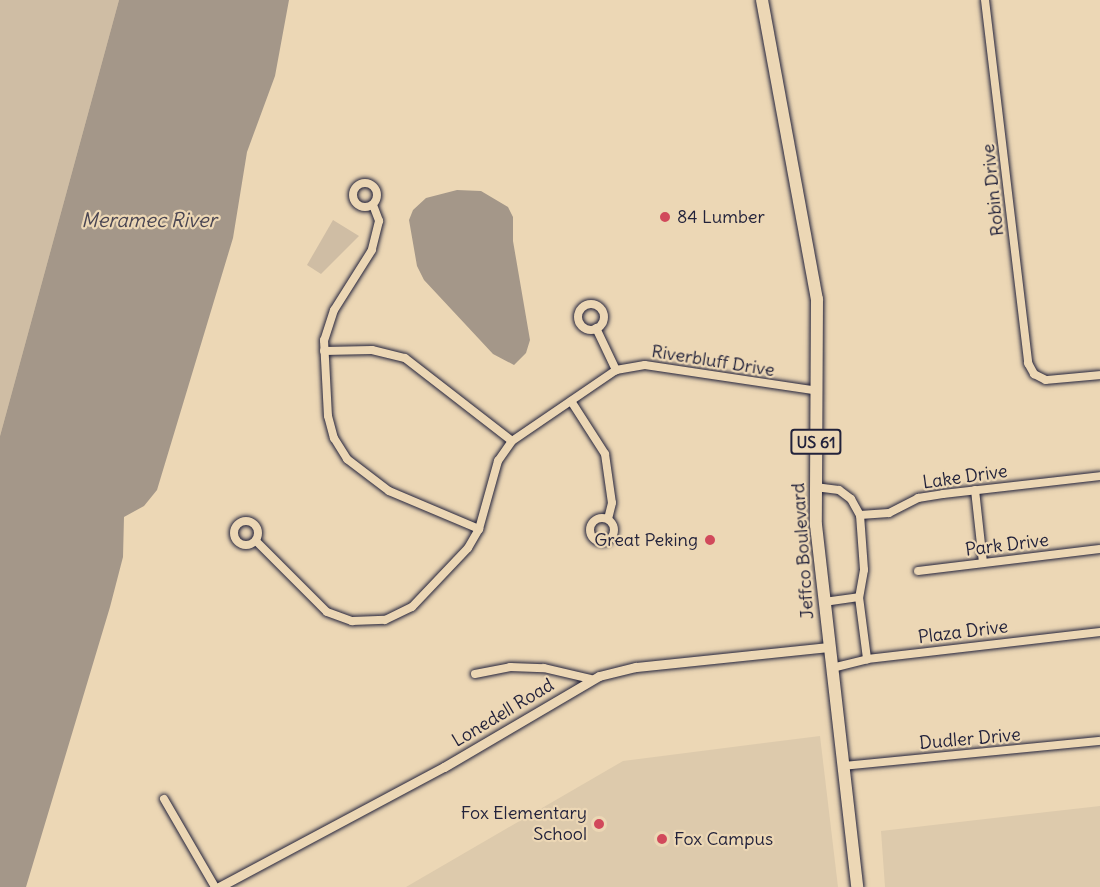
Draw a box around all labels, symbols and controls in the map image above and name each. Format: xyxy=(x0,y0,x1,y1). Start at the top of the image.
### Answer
street label: Robin Drive xyxy=(977,143,1009,237)
place label: 84 Lumber xyxy=(677,206,765,228)
water label: Meramec River xyxy=(81,207,217,231)
marker: 84 Lumber xyxy=(658,210,672,224)
street label: Riverbluff Drive xyxy=(650,341,776,381)
road number: US 61 xyxy=(789,429,843,455)
street label: Lake Drive xyxy=(921,460,1009,494)
street label: Jeffco Boulevard xyxy=(787,482,819,620)
place label: Great Peking xyxy=(594,529,698,551)
street label: Park Drive xyxy=(964,529,1050,561)
marker: Great Peking xyxy=(703,533,717,547)
street label: Plaza Drive xyxy=(917,616,1009,648)
street label: Lonedell Road xyxy=(448,674,558,752)
street label: Dudler Drive xyxy=(918,724,1022,754)
place label: Fox Elementary School xyxy=(461,803,587,846)
marker: Fox Elementary School xyxy=(592,817,606,831)
place label: Fox Campus xyxy=(674,828,773,850)
marker: Fox Campus xyxy=(655,832,669,846)

